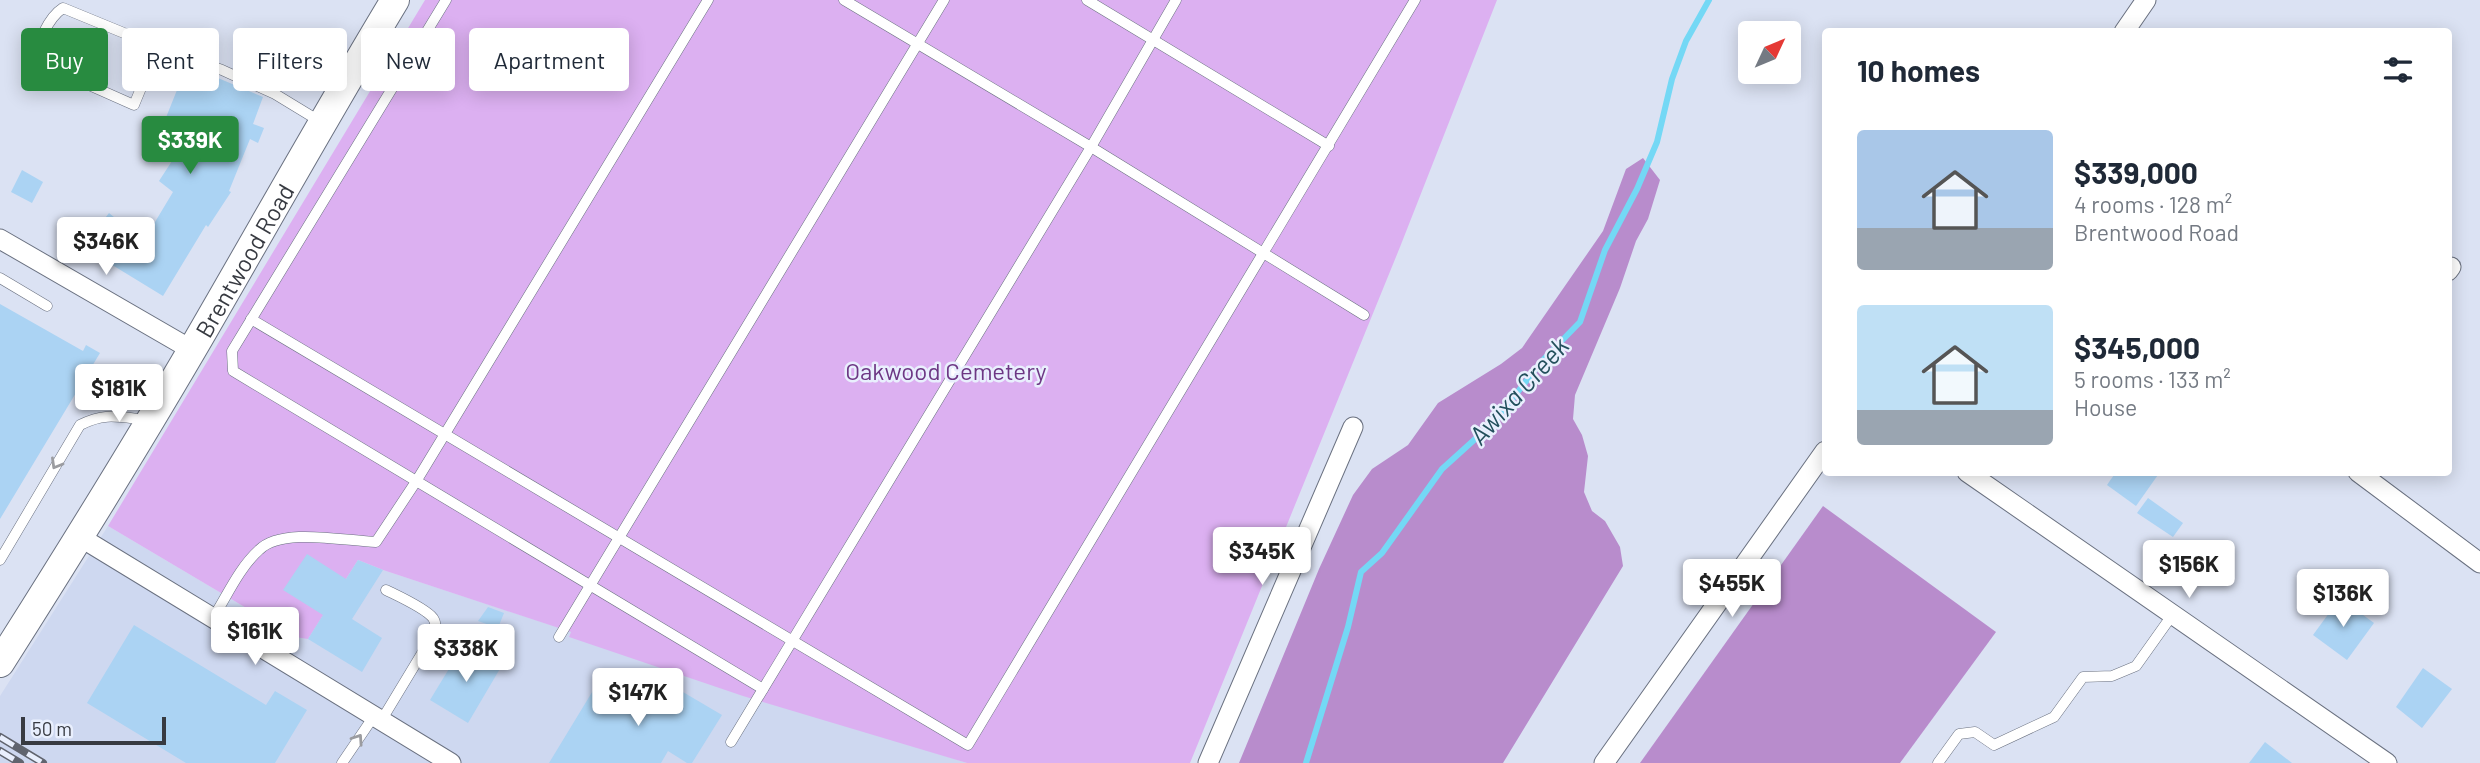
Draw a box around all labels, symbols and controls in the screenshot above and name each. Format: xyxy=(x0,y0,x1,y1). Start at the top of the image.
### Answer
north arrow xyxy=(1738,21,1801,84)
map controls xyxy=(1738,21,1801,84)
chip: Buy xyxy=(21,28,108,91)
chip: Rent xyxy=(122,28,219,91)
chip: Filters xyxy=(233,28,347,91)
chip: New xyxy=(361,28,455,91)
chip: Apartment xyxy=(469,28,629,91)
icon: filters xyxy=(2379,51,2417,89)
text: 10 homes xyxy=(1857,52,1980,88)
pin: $339K xyxy=(141,116,239,176)
text: $339K xyxy=(158,125,222,153)
text: $339,000 xyxy=(2074,154,2198,190)
icon: home xyxy=(1913,158,1997,242)
street label: Brentwood Road xyxy=(188,178,299,342)
text: 4 rooms · 128 m² xyxy=(2074,190,2232,218)
pin: $346K xyxy=(57,218,155,277)
text: Brentwood Road xyxy=(2074,218,2239,246)
text: $346K xyxy=(73,226,139,254)
text: $345,000 xyxy=(2074,329,2200,365)
water label: Awixa Creek xyxy=(1462,330,1574,450)
icon: home xyxy=(1913,333,1997,417)
park label: Oakwood Cemetery xyxy=(845,356,1047,385)
pin: $181K xyxy=(70,364,168,424)
text: 5 rooms · 133 m² xyxy=(2074,365,2231,393)
text: $181K xyxy=(91,373,147,401)
text: House xyxy=(2074,393,2137,421)
one-way arrow xyxy=(52,456,65,469)
pin: $345K xyxy=(1213,528,1311,587)
text: $345K xyxy=(1229,536,1295,564)
pin: $156K xyxy=(2140,540,2238,600)
text: $156K xyxy=(2159,549,2219,577)
pin: $455K xyxy=(1683,560,1781,619)
text: $455K xyxy=(1699,568,1765,596)
pin: $136K xyxy=(2294,570,2392,629)
text: $136K xyxy=(2313,578,2373,606)
pin: $161K xyxy=(206,608,304,667)
text: $161K xyxy=(227,616,283,644)
pin: $338K xyxy=(417,624,515,684)
text: $338K xyxy=(434,633,498,661)
pin: $147K xyxy=(589,668,687,728)
text: $147K xyxy=(608,677,668,705)
scale bar xyxy=(21,714,166,746)
text: 50 m xyxy=(32,717,72,740)
one-way arrow xyxy=(350,734,363,747)

